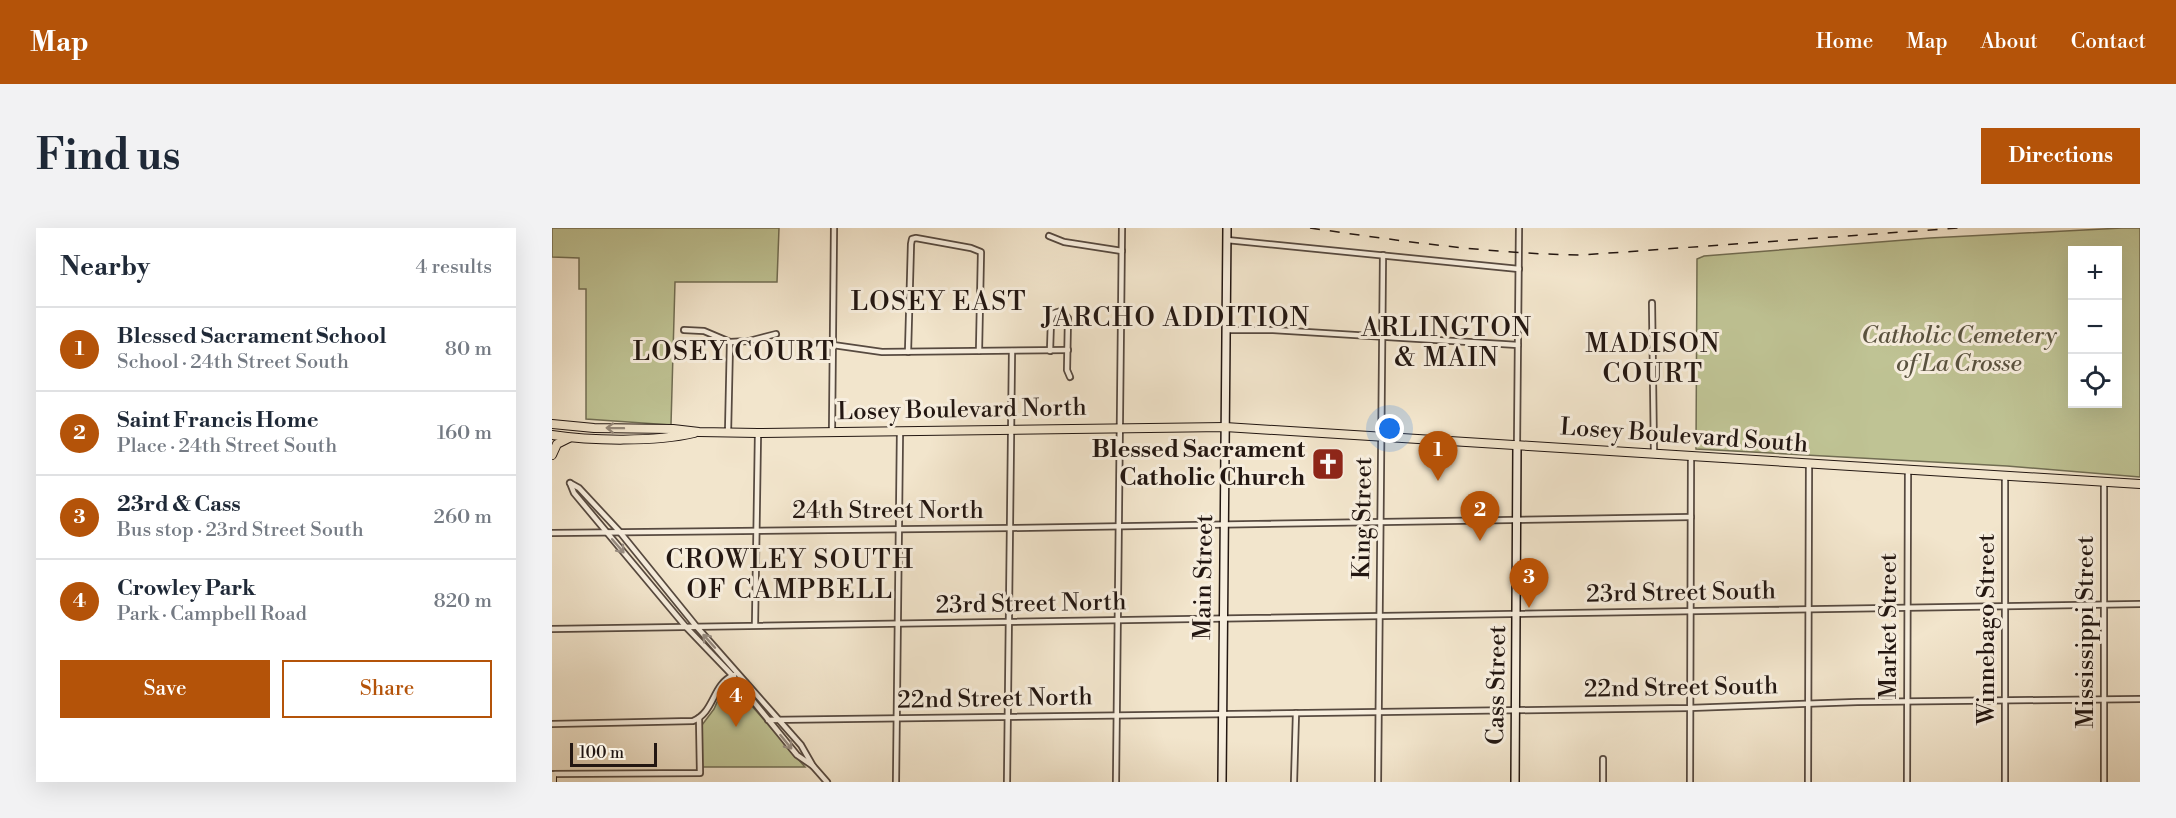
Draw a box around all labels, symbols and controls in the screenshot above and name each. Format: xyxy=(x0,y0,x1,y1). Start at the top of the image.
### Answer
text: Map xyxy=(30,25,89,60)
text: Home xyxy=(1816,29,1873,55)
text: Map xyxy=(1906,29,1948,55)
text: About xyxy=(1981,29,2038,55)
text: Contact xyxy=(2071,29,2146,55)
button: Directions xyxy=(1981,128,2140,184)
text: Find us xyxy=(36,130,180,183)
map controls xyxy=(2068,246,2122,408)
button: + xyxy=(2068,246,2122,300)
text: Nearby xyxy=(60,251,150,283)
text: 4 results xyxy=(415,255,492,280)
district label: LOSEY EAST xyxy=(851,286,1027,318)
button: − xyxy=(2068,300,2122,354)
district label: JARCHO ADDITION xyxy=(1040,302,1311,334)
district label: ARLINGTON & MAIN xyxy=(1360,312,1533,374)
park label: Catholic Cemetery of La Crosse xyxy=(1861,321,2057,379)
text: Blessed Sacrament School xyxy=(117,323,387,350)
district label: MADISON COURT xyxy=(1585,328,1721,390)
district label: LOSEY COURT xyxy=(633,336,835,368)
text: 1 xyxy=(75,337,84,362)
text: 80 m xyxy=(445,337,492,362)
text: School · 24th Street South xyxy=(117,350,349,375)
button: locate xyxy=(2068,354,2122,408)
street label: Losey Boulevard North xyxy=(837,393,1087,427)
text: Saint Francis Home xyxy=(117,407,319,434)
street label: Losey Boulevard South xyxy=(1559,412,1809,460)
your location xyxy=(1375,414,1404,443)
text: 2 xyxy=(73,421,86,446)
text: 160 m xyxy=(437,421,492,446)
one-way arrow xyxy=(605,422,625,434)
pin: 1 xyxy=(1418,432,1458,481)
text: Place · 24th Street South xyxy=(117,434,337,459)
place label: Blessed Sacrament Catholic Church xyxy=(1092,435,1305,493)
church icon: Blessed Sacrament Catholic Church xyxy=(1310,446,1346,482)
street label: King Street xyxy=(1347,456,1379,579)
text: 23rd & Cass xyxy=(117,491,241,518)
pin: 2 xyxy=(1460,492,1500,541)
street label: 24th Street North xyxy=(792,496,984,526)
text: 3 xyxy=(73,505,86,530)
text: 260 m xyxy=(434,505,492,530)
street label: Main Street xyxy=(1188,513,1220,640)
text: Bus stop · 23rd Street South xyxy=(117,518,364,543)
street label: Winnebago Street xyxy=(1972,533,2002,726)
street label: Mississippi Street xyxy=(2071,535,2101,728)
one-way arrow xyxy=(611,538,625,553)
district label: CROWLEY SOUTH OF CAMPBELL xyxy=(666,544,914,606)
street label: Market Street xyxy=(1874,552,1904,699)
pin: 3 xyxy=(1510,558,1548,608)
text: Crowley Park xyxy=(117,575,256,602)
street label: 23rd Street South xyxy=(1586,576,1776,610)
street label: 23rd Street North xyxy=(935,587,1127,621)
text: 4 xyxy=(73,589,86,614)
text: 820 m xyxy=(433,589,492,614)
text: Park · Campbell Road xyxy=(117,602,307,627)
street label: Cass Street xyxy=(1481,624,1513,745)
one-way arrow xyxy=(702,634,716,649)
button: Save xyxy=(60,660,270,718)
button: Share xyxy=(282,660,492,718)
street label: 22nd Street South xyxy=(1584,671,1778,705)
pin: 4 xyxy=(716,678,756,727)
street label: 22nd Street North xyxy=(897,682,1093,716)
one-way arrow xyxy=(780,734,793,750)
scale bar xyxy=(570,740,657,768)
text: 100 m xyxy=(579,743,624,763)

